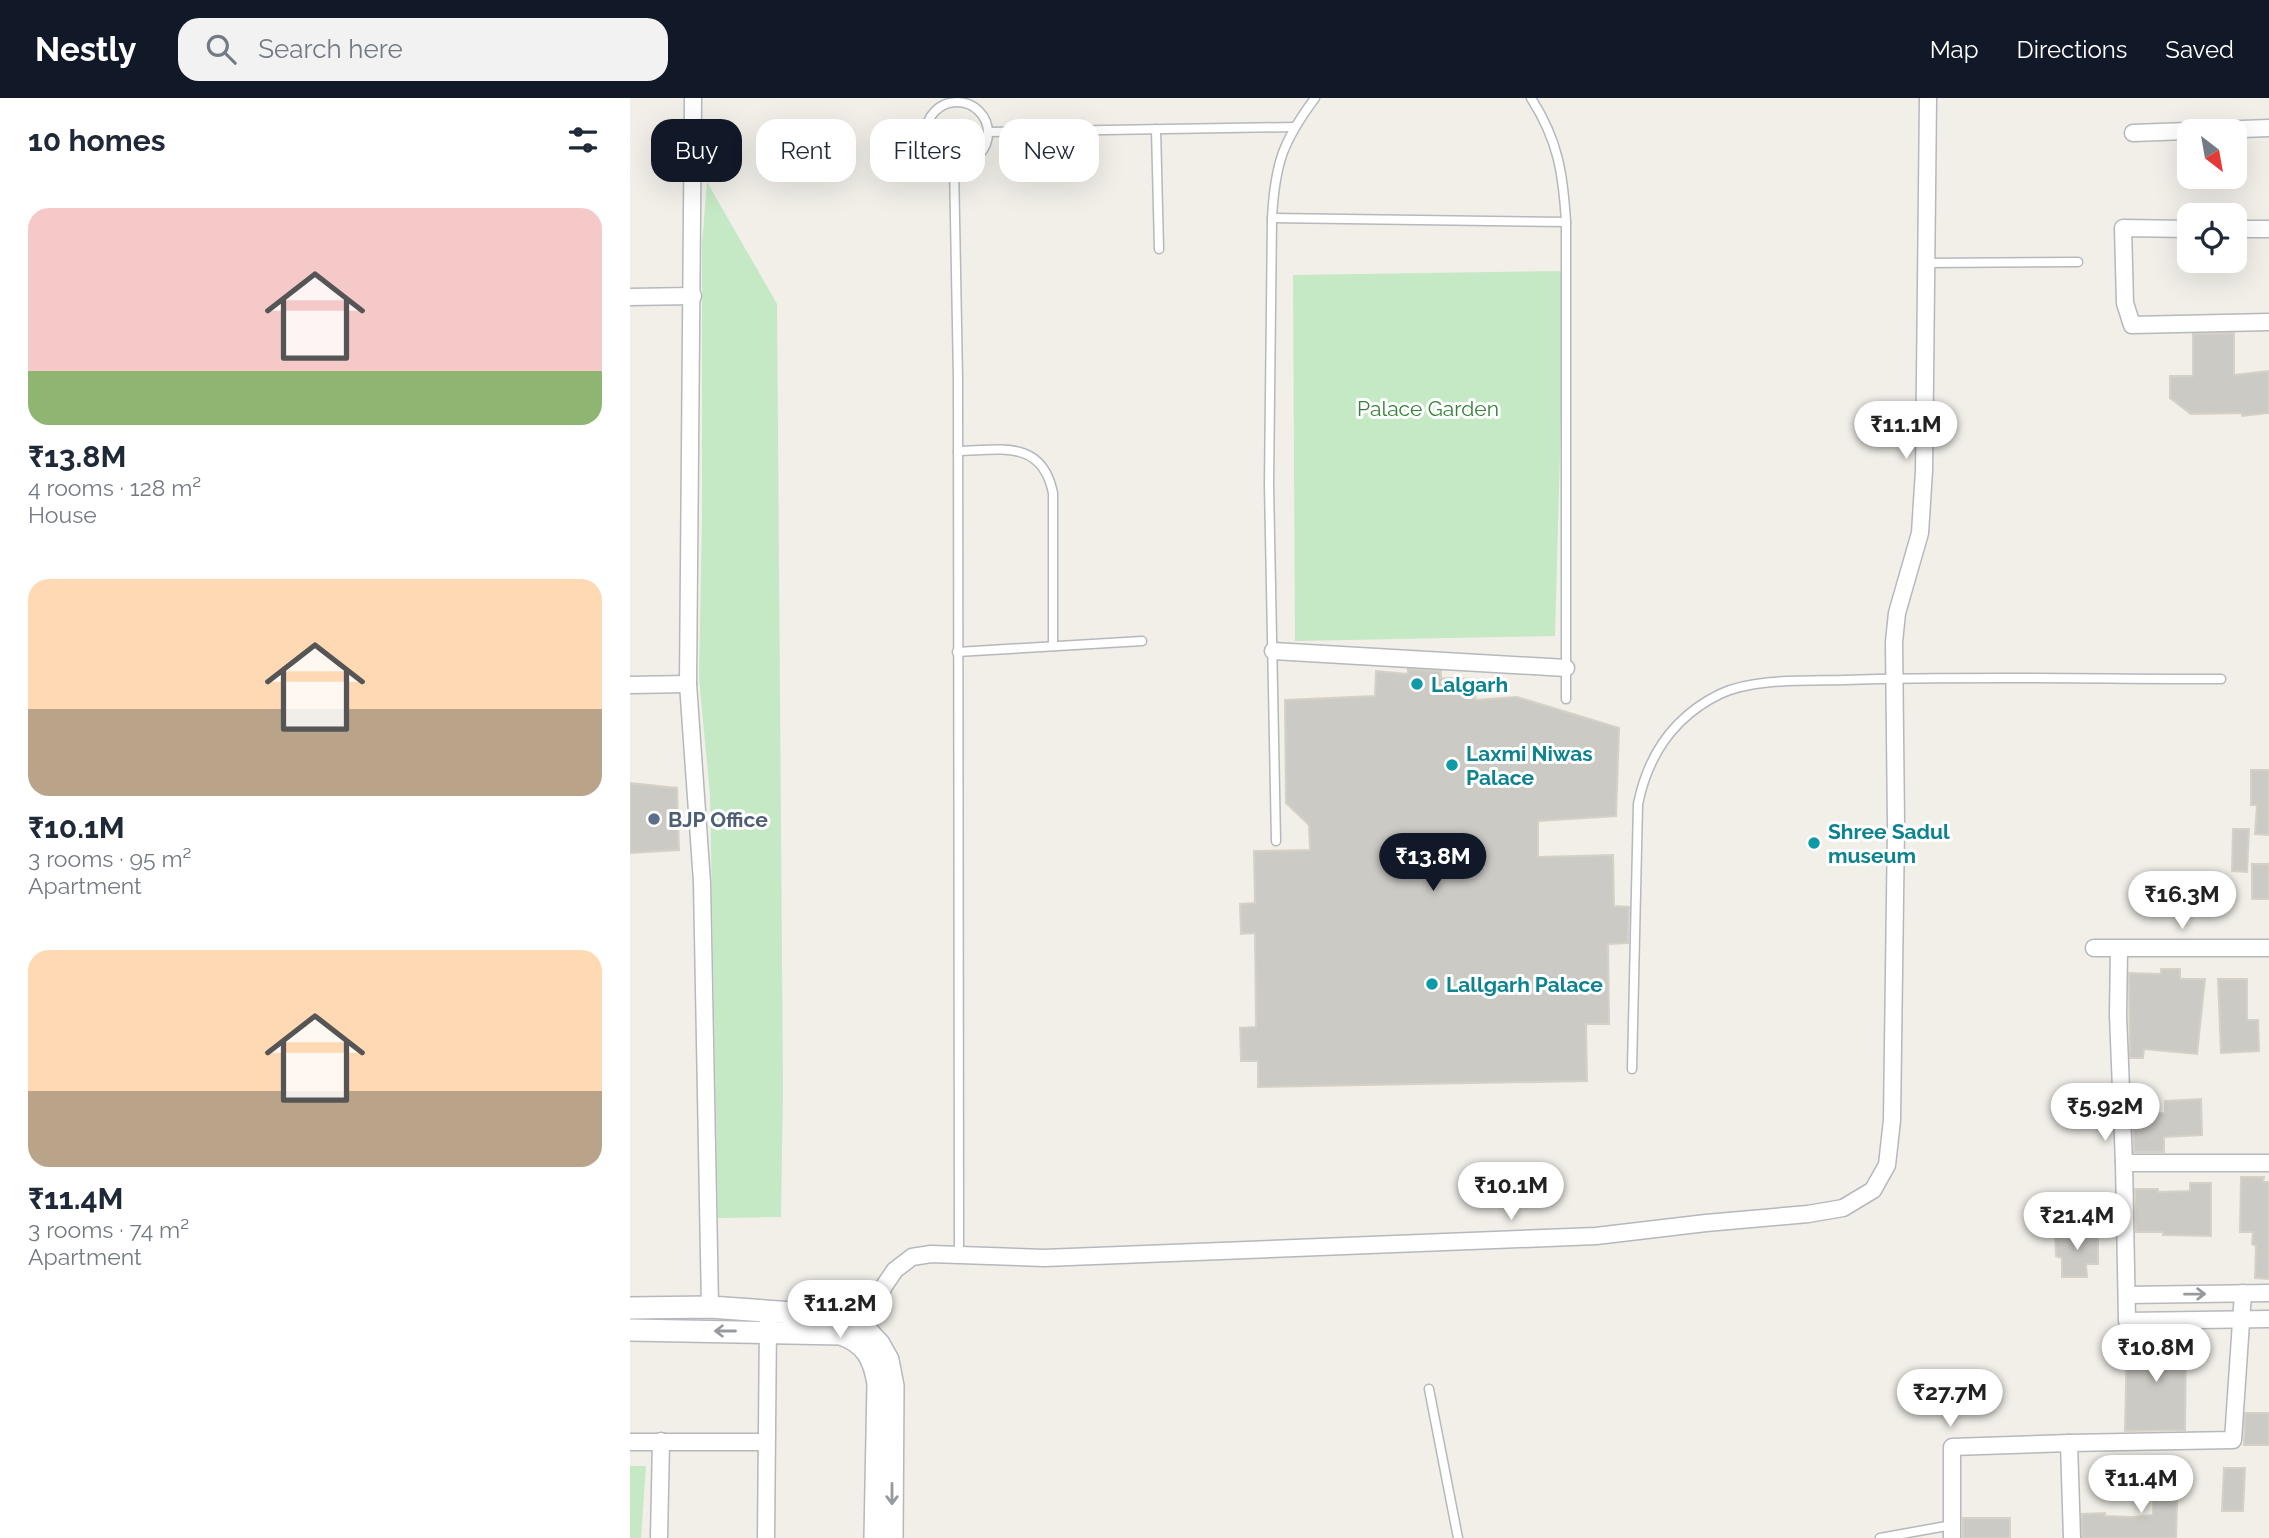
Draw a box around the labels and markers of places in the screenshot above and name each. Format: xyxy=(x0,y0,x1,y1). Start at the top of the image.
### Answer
pin: ₹11.1M xyxy=(1849,402,1963,461)
place label: Lalgarh xyxy=(1431,672,1508,697)
marker: Lalgarh xyxy=(1409,676,1425,692)
place label: Laxmi Niwas Palace xyxy=(1466,741,1593,790)
marker: Laxmi Niwas Palace xyxy=(1444,757,1460,773)
place label: BJP Office xyxy=(668,807,768,832)
marker: BJP Office xyxy=(646,811,662,827)
place label: Shree Sadul museum xyxy=(1828,819,1950,868)
pin: ₹13.8M xyxy=(1376,834,1490,893)
marker: Shree Sadul museum xyxy=(1806,835,1822,851)
pin: ₹16.3M xyxy=(2125,872,2239,931)
place label: Lallgarh Palace xyxy=(1446,972,1603,997)
marker: Lallgarh Palace xyxy=(1424,976,1440,992)
pin: ₹5.92M xyxy=(2048,1084,2162,1143)
pin: ₹10.1M xyxy=(1454,1162,1568,1222)
pin: ₹21.4M xyxy=(2020,1192,2134,1252)
pin: ₹11.2M xyxy=(783,1280,897,1340)
pin: ₹10.8M xyxy=(2099,1324,2213,1384)
pin: ₹27.7M xyxy=(1893,1370,2007,1429)
pin: ₹11.4M xyxy=(2084,1456,2198,1515)

